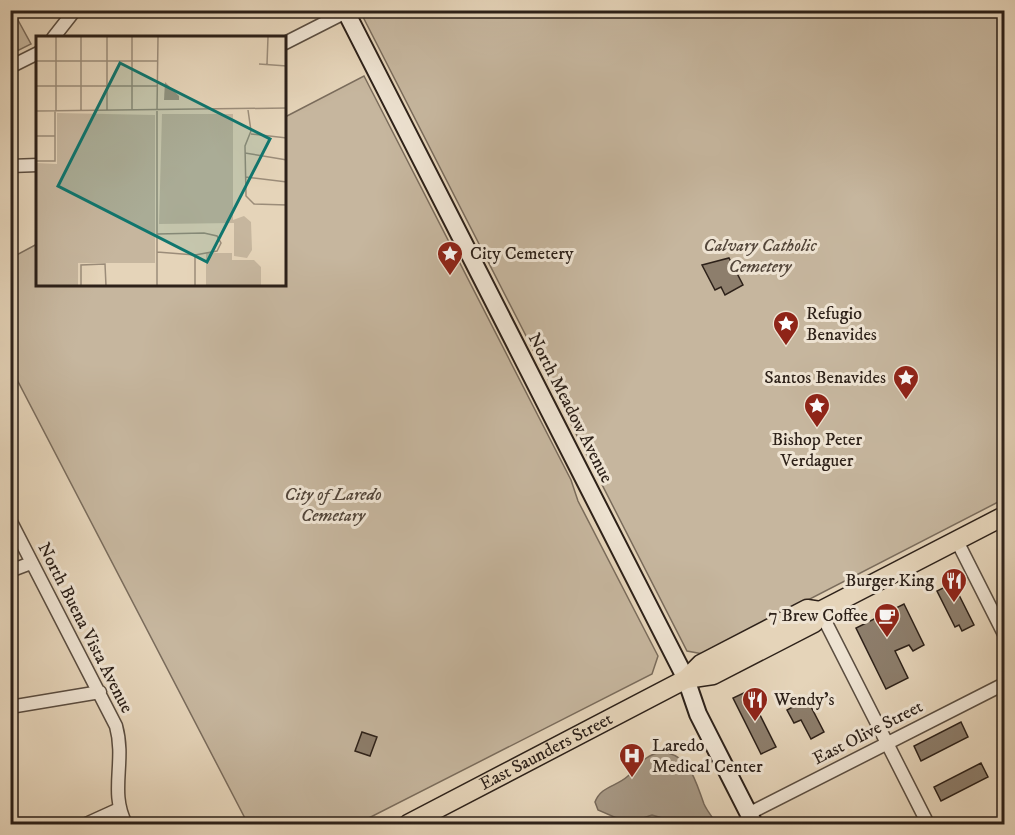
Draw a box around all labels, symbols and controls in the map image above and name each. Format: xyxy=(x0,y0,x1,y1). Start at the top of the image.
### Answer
inset map xyxy=(36,36,286,286)
park label: Calvary Catholic Cemetery xyxy=(703,235,817,278)
place icon: City Cemetery xyxy=(435,239,465,277)
place label: City Cemetery xyxy=(470,243,574,265)
place label: Refugio Benavides xyxy=(806,303,877,346)
place icon: Refugio Benavides xyxy=(771,309,801,347)
street label: North Meadow Avenue xyxy=(523,329,617,487)
place icon: Santos Benavides xyxy=(891,363,921,401)
place label: Santos Benavides xyxy=(764,367,886,389)
place icon: Bishop Peter Verdaguer xyxy=(802,391,832,429)
place label: Bishop Peter Verdaguer xyxy=(772,429,863,472)
park label: City of Laredo Cemetary xyxy=(284,484,382,527)
street label: North Buena Vista Avenue xyxy=(32,539,138,717)
restaurant icon: Burger King xyxy=(939,566,969,604)
place label: Burger King xyxy=(845,570,934,592)
cafe icon: 7 Brew Coffee xyxy=(872,601,902,639)
place label: 7 Brew Coffee xyxy=(768,605,868,627)
restaurant icon: Wendy's xyxy=(740,685,770,723)
place label: Wendy's xyxy=(773,689,834,711)
street label: East Olive Street xyxy=(809,696,927,770)
street label: East Saunders Street xyxy=(476,708,617,796)
place label: Laredo Medical Center xyxy=(652,735,763,778)
hospital icon: Laredo Medical Center xyxy=(617,741,647,779)

